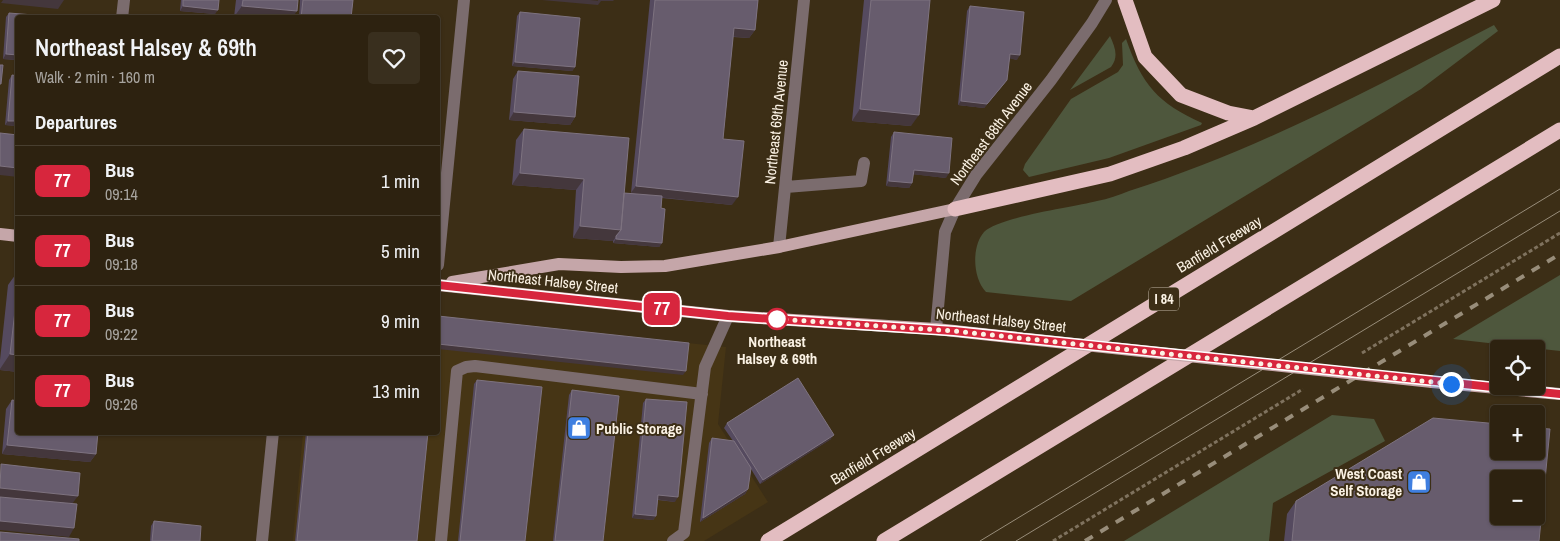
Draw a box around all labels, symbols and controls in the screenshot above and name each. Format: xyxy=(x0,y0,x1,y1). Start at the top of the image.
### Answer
text: Northeast Halsey & 69th xyxy=(35,31,257,63)
button: heart xyxy=(368,32,420,84)
street label: Northeast 69th Avenue xyxy=(759,59,793,185)
text: Walk · 2 min · 160 m xyxy=(35,66,155,88)
street label: Northeast 68th Avenue xyxy=(945,77,1037,189)
text: Departures xyxy=(35,109,117,135)
text: Bus xyxy=(105,157,134,183)
text: 77 xyxy=(54,168,71,193)
text: 1 min xyxy=(381,168,420,194)
text: 09:14 xyxy=(105,183,138,205)
street label: Banfield Freeway xyxy=(1173,210,1266,278)
text: Bus xyxy=(105,227,134,253)
text: 77 xyxy=(54,238,71,263)
text: 5 min xyxy=(381,238,420,264)
text: 09:18 xyxy=(105,253,138,275)
street label: Northeast Halsey Street xyxy=(487,264,620,298)
road number: I 84 xyxy=(1149,288,1179,310)
line badge: 77 xyxy=(640,293,684,325)
text: 77 xyxy=(654,296,670,321)
text: Bus xyxy=(105,297,134,323)
street label: Northeast Halsey Street xyxy=(935,303,1068,337)
text: 77 xyxy=(54,308,71,333)
text: 9 min xyxy=(381,308,420,334)
marker: Northeast Halsey & 69th xyxy=(766,308,788,330)
text: 09:22 xyxy=(105,323,138,345)
place label: Northeast Halsey & 69th xyxy=(737,331,817,369)
map controls xyxy=(1490,340,1545,525)
button: locate xyxy=(1490,340,1545,395)
text: Bus xyxy=(105,367,134,393)
your location xyxy=(1439,372,1464,397)
text: 77 xyxy=(54,378,71,403)
text: 13 min xyxy=(372,378,420,404)
text: 09:26 xyxy=(105,393,138,415)
button: + xyxy=(1490,405,1545,460)
shop icon: Public Storage xyxy=(566,415,592,441)
place label: Public Storage xyxy=(596,418,682,439)
street label: Banfield Freeway xyxy=(827,422,920,490)
place label: West Coast Self Storage xyxy=(1330,463,1402,501)
shop icon: West Coast Self Storage xyxy=(1406,469,1432,495)
button: − xyxy=(1490,470,1545,525)

